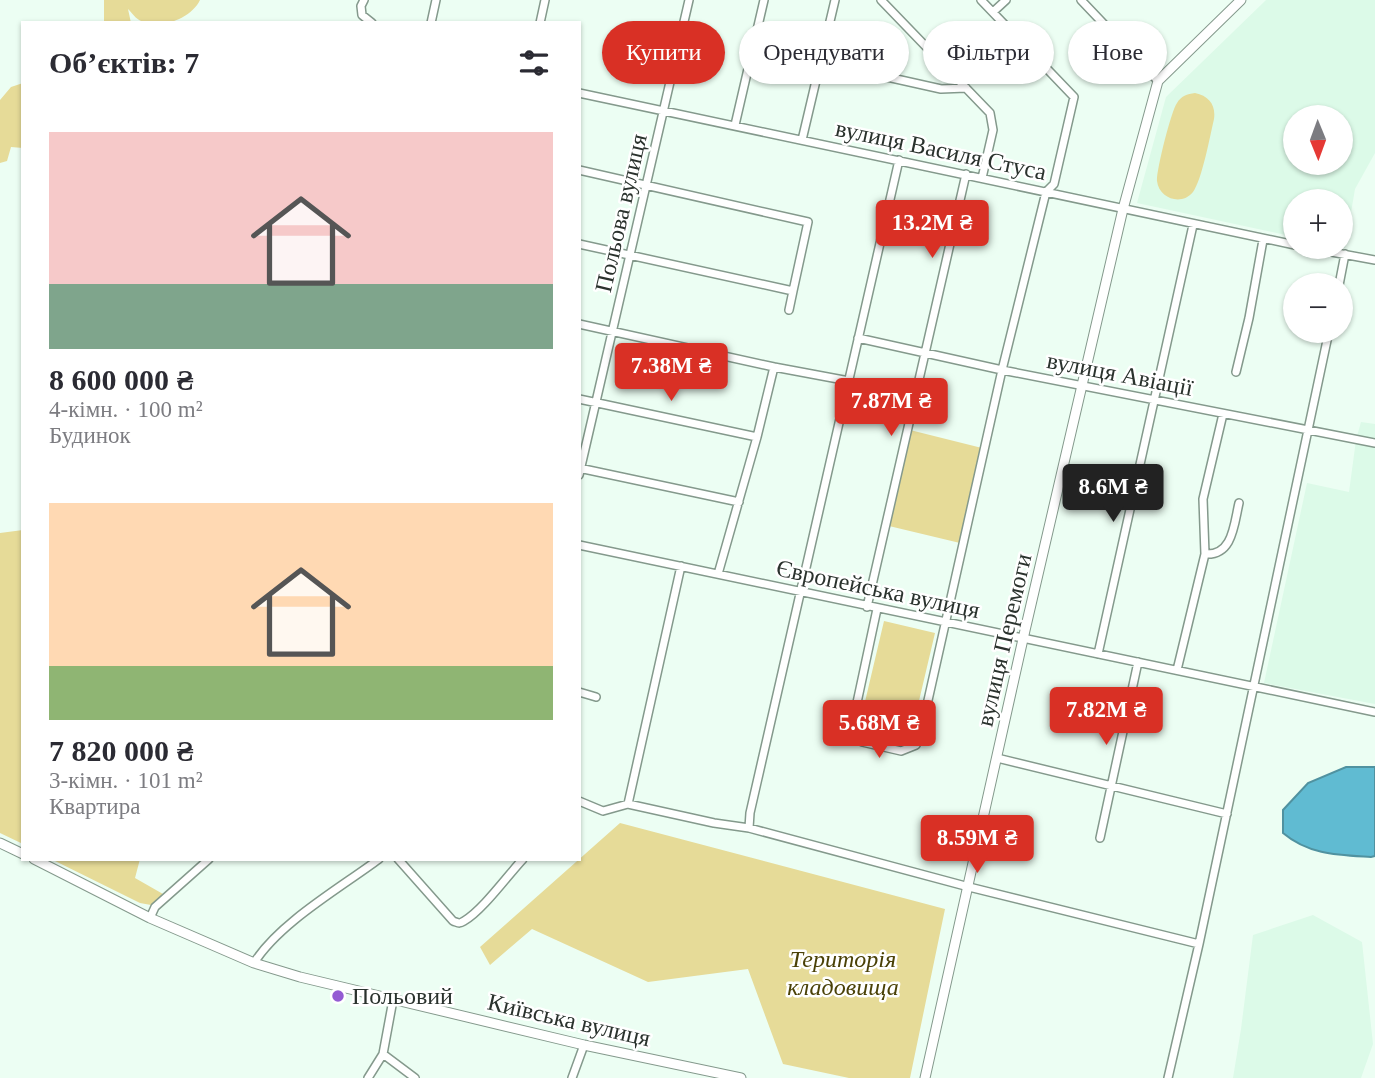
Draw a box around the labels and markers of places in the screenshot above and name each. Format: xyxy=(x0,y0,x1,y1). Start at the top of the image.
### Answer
pin: 13.2M ₴ xyxy=(867,201,997,260)
pin: 7.38M ₴ xyxy=(606,344,736,403)
pin: 7.87M ₴ xyxy=(826,378,956,438)
pin: 8.6M ₴ xyxy=(1056,464,1170,524)
pin: 7.82M ₴ xyxy=(1041,688,1171,747)
pin: 5.68M ₴ xyxy=(814,700,944,760)
pin: 8.59M ₴ xyxy=(912,816,1042,875)
place label: Польовий xyxy=(352,983,453,1009)
marker: Польовий xyxy=(330,988,346,1004)

